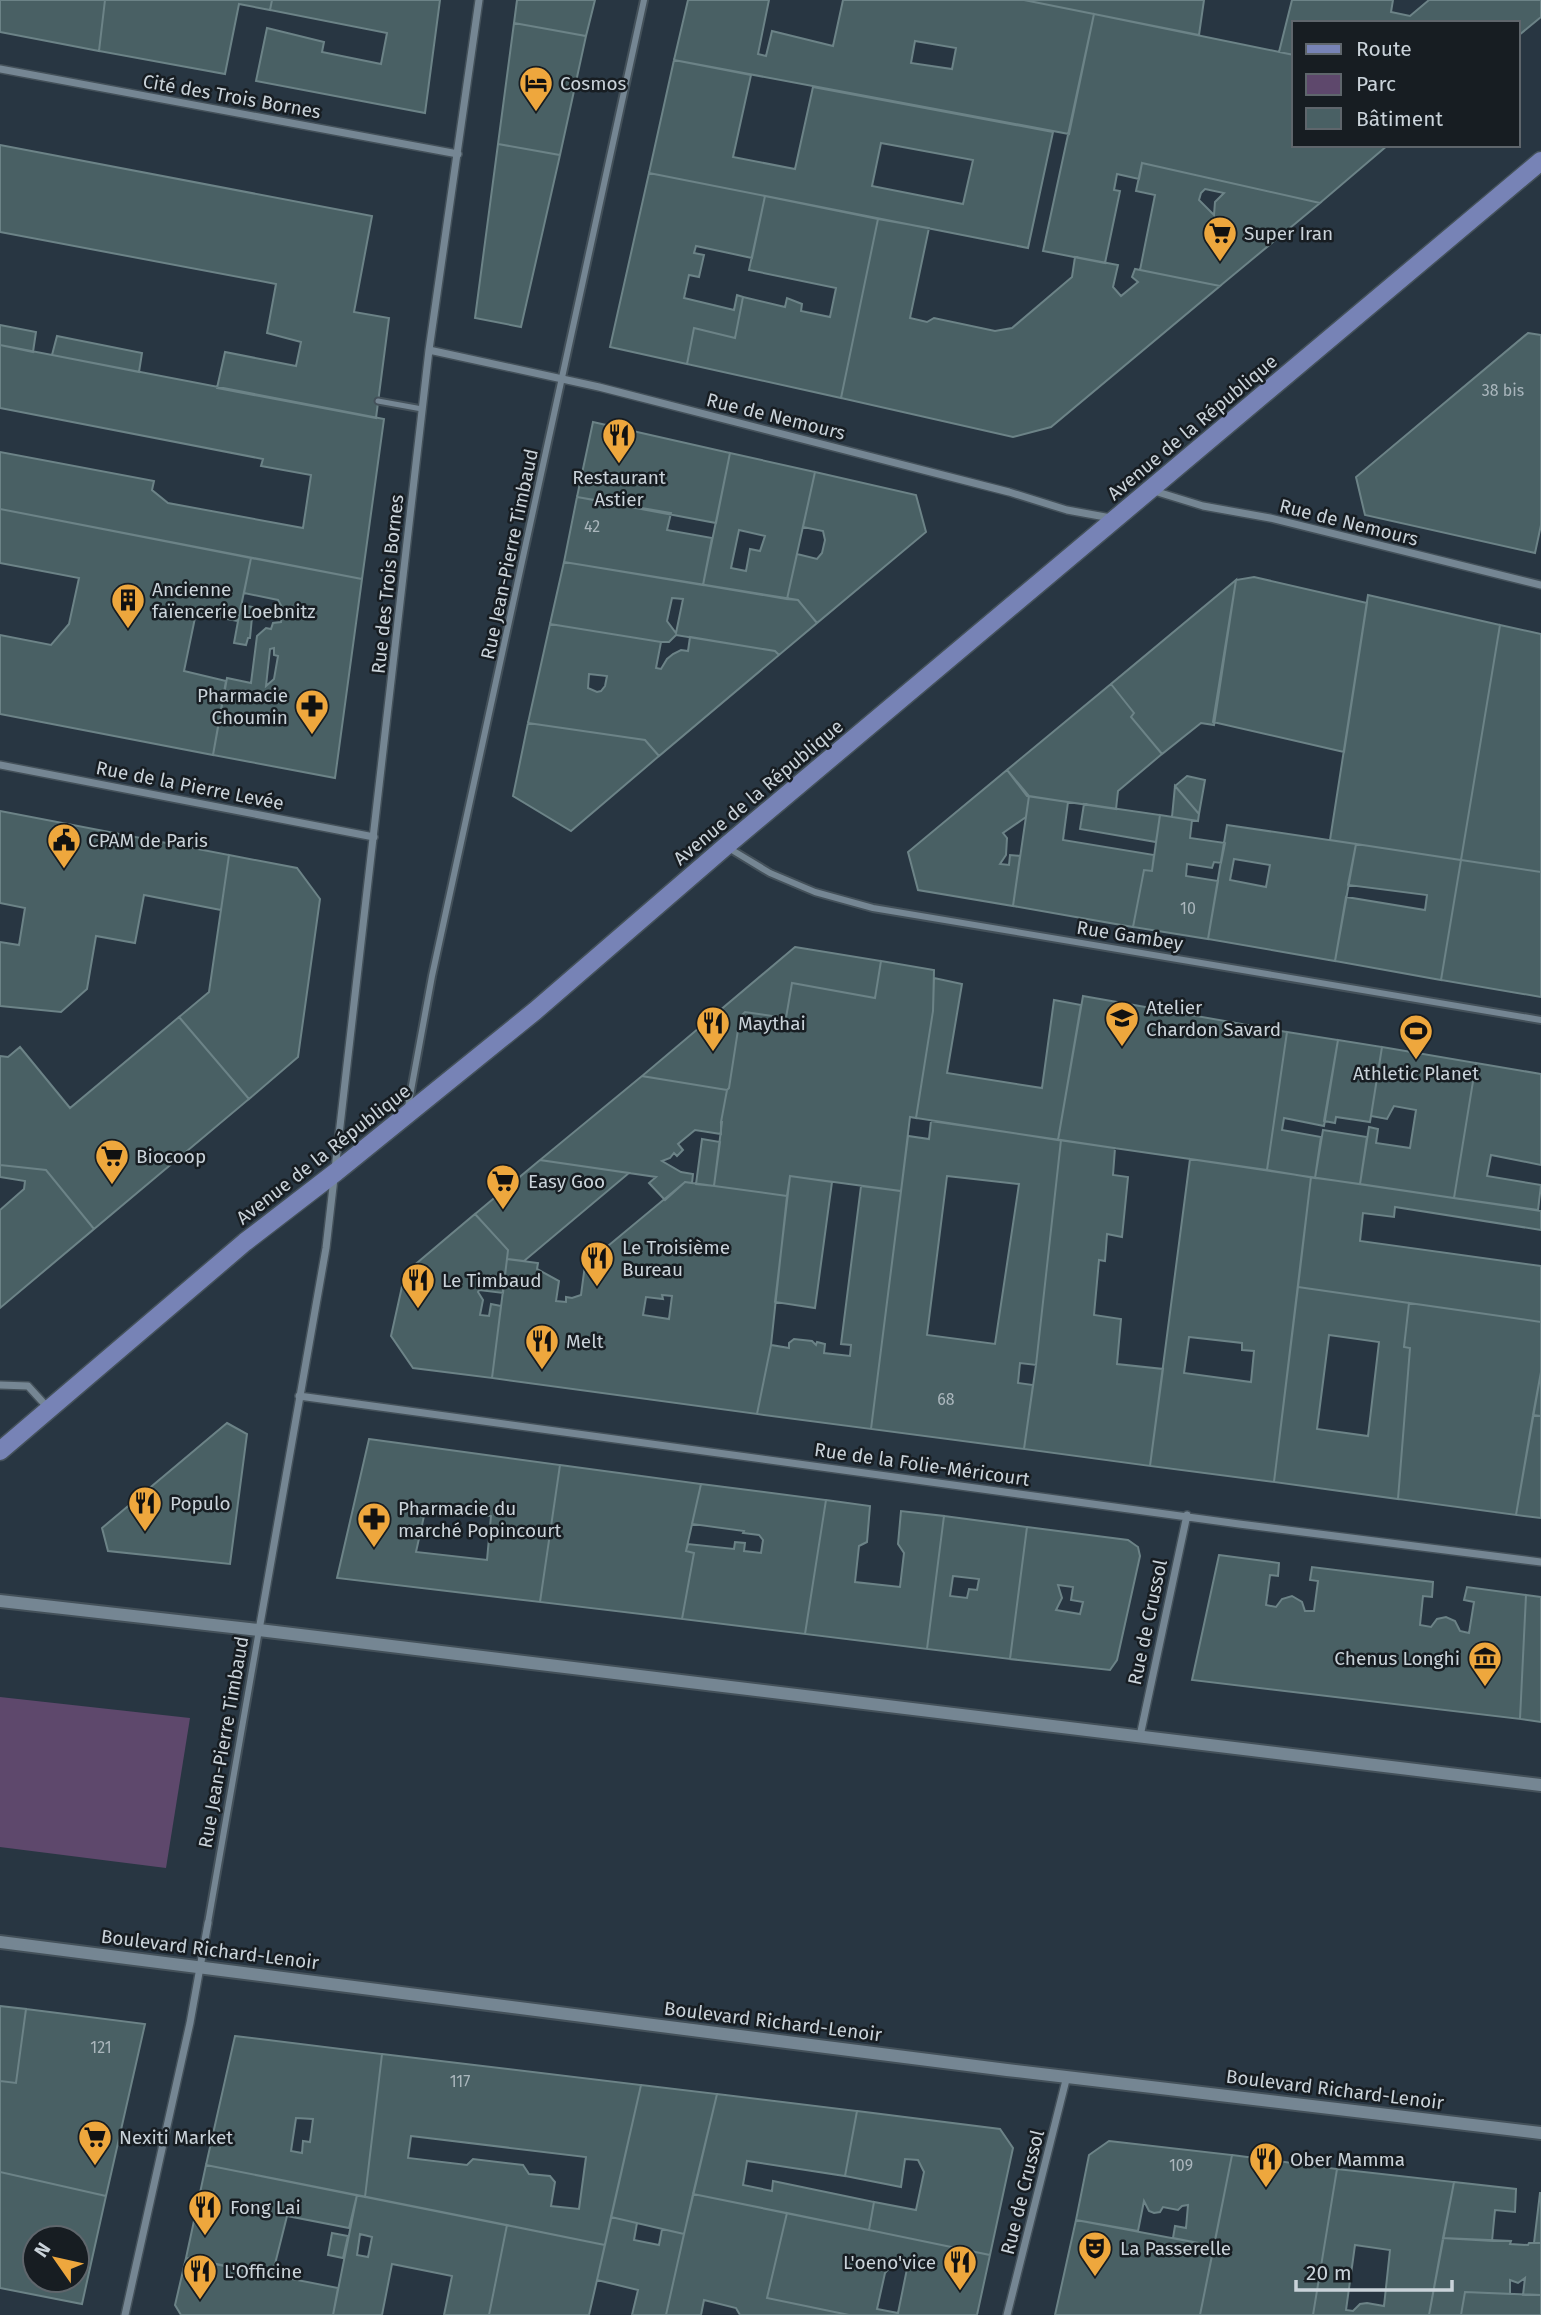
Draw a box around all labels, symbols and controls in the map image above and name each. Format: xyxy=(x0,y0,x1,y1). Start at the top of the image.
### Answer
legend xyxy=(1292,21,1520,147)
text: Route xyxy=(1356,36,1412,62)
hotel icon: Cosmos xyxy=(517,64,555,113)
street label: Cité des Trois Bornes xyxy=(141,70,323,123)
text: Parc xyxy=(1356,71,1396,97)
place label: Cosmos xyxy=(560,72,627,95)
text: Bâtiment xyxy=(1356,106,1443,132)
supermarket icon: Super Iran xyxy=(1201,214,1239,263)
place label: Super Iran xyxy=(1244,222,1333,245)
street label: Avenue de la République xyxy=(1103,350,1282,505)
house number: 38 bis xyxy=(1482,381,1524,400)
street label: Rue de Nemours xyxy=(704,388,848,445)
restaurant icon: Restaurant Astier xyxy=(600,416,638,465)
street label: Rue Jean-Pierre Timbaud xyxy=(476,447,543,661)
place label: Restaurant Astier xyxy=(572,466,666,511)
street label: Rue des Trois Bornes xyxy=(367,493,408,675)
street label: Rue de Nemours xyxy=(1277,494,1421,551)
house number: 42 xyxy=(584,517,600,536)
place label: Ancienne faïencerie Loebnitz xyxy=(152,578,316,623)
building icon: Ancienne faïencerie Loebnitz xyxy=(109,581,147,630)
place label: Pharmacie Choumin xyxy=(197,684,288,729)
pharmacy icon: Pharmacie Choumin xyxy=(293,687,331,736)
street label: Avenue de la République xyxy=(669,715,848,870)
street label: Rue de la Pierre Levée xyxy=(94,756,286,815)
public building icon: CPAM de Paris xyxy=(45,821,83,870)
place label: CPAM de Paris xyxy=(88,829,208,852)
house number: 10 xyxy=(1180,899,1196,918)
street label: Rue Gambey xyxy=(1075,916,1185,955)
place label: Atelier Chardon Savard xyxy=(1146,996,1281,1041)
school or university icon: Atelier Chardon Savard xyxy=(1103,999,1141,1048)
restaurant icon: Maythai xyxy=(694,1004,732,1053)
place label: Maythai xyxy=(738,1012,806,1035)
sports icon: Athletic Planet xyxy=(1397,1012,1435,1061)
place label: Athletic Planet xyxy=(1353,1062,1479,1085)
street label: Avenue de la République xyxy=(232,1079,415,1230)
supermarket icon: Biocoop xyxy=(93,1137,131,1186)
place label: Biocoop xyxy=(136,1145,206,1168)
supermarket icon: Easy Goo xyxy=(484,1162,522,1211)
place label: Easy Goo xyxy=(528,1170,605,1193)
place label: Le Troisième Bureau xyxy=(622,1236,730,1281)
restaurant icon: Le Troisième Bureau xyxy=(578,1239,616,1288)
restaurant icon: Le Timbaud xyxy=(399,1261,437,1310)
place label: Le Timbaud xyxy=(442,1269,542,1292)
restaurant icon: Melt xyxy=(523,1322,561,1371)
place label: Melt xyxy=(566,1330,604,1353)
house number: 68 xyxy=(937,1390,955,1409)
street label: Rue de la Folie-Méricourt xyxy=(813,1438,1031,1491)
restaurant icon: Populo xyxy=(126,1484,164,1533)
place label: Populo xyxy=(170,1492,230,1515)
place label: Pharmacie du marché Popincourt xyxy=(398,1497,562,1542)
pharmacy icon: Pharmacie du marché Popincourt xyxy=(355,1500,393,1549)
street label: Rue de Crussol xyxy=(1123,1557,1172,1687)
street label: Rue Jean-Pierre Timbaud xyxy=(194,1634,253,1850)
museum icon: Chenus Longhi xyxy=(1466,1639,1504,1688)
place label: Chenus Longhi xyxy=(1334,1647,1460,1670)
street label: Boulevard Richard-Lenoir xyxy=(100,1925,321,1974)
street label: Boulevard Richard-Lenoir xyxy=(663,1997,884,2046)
house number: 121 xyxy=(90,2038,112,2057)
street label: Boulevard Richard-Lenoir xyxy=(1225,2065,1446,2114)
house number: 117 xyxy=(450,2072,470,2091)
supermarket icon: Nexiti Market xyxy=(76,2118,114,2167)
place label: Nexiti Market xyxy=(119,2126,233,2149)
street label: Rue de Crussol xyxy=(996,2127,1049,2257)
restaurant icon: Ober Mamma xyxy=(1247,2140,1285,2189)
place label: Ober Mamma xyxy=(1290,2148,1405,2171)
house number: 109 xyxy=(1169,2156,1193,2175)
restaurant icon: Fong Lai xyxy=(186,2188,224,2237)
place label: Fong Lai xyxy=(230,2196,301,2219)
north arrow xyxy=(21,2224,91,2294)
theatre icon: La Passerelle xyxy=(1076,2229,1114,2278)
place label: La Passerelle xyxy=(1120,2237,1231,2260)
text: N xyxy=(29,2238,55,2261)
restaurant icon: L'oeno'vice xyxy=(941,2243,979,2292)
scale bar xyxy=(1296,2248,1452,2292)
place label: L'oeno'vice xyxy=(843,2251,936,2274)
restaurant icon: L'Officine xyxy=(181,2252,219,2301)
place label: L'Officine xyxy=(224,2260,302,2283)
text: 20 m xyxy=(1306,2260,1352,2286)

